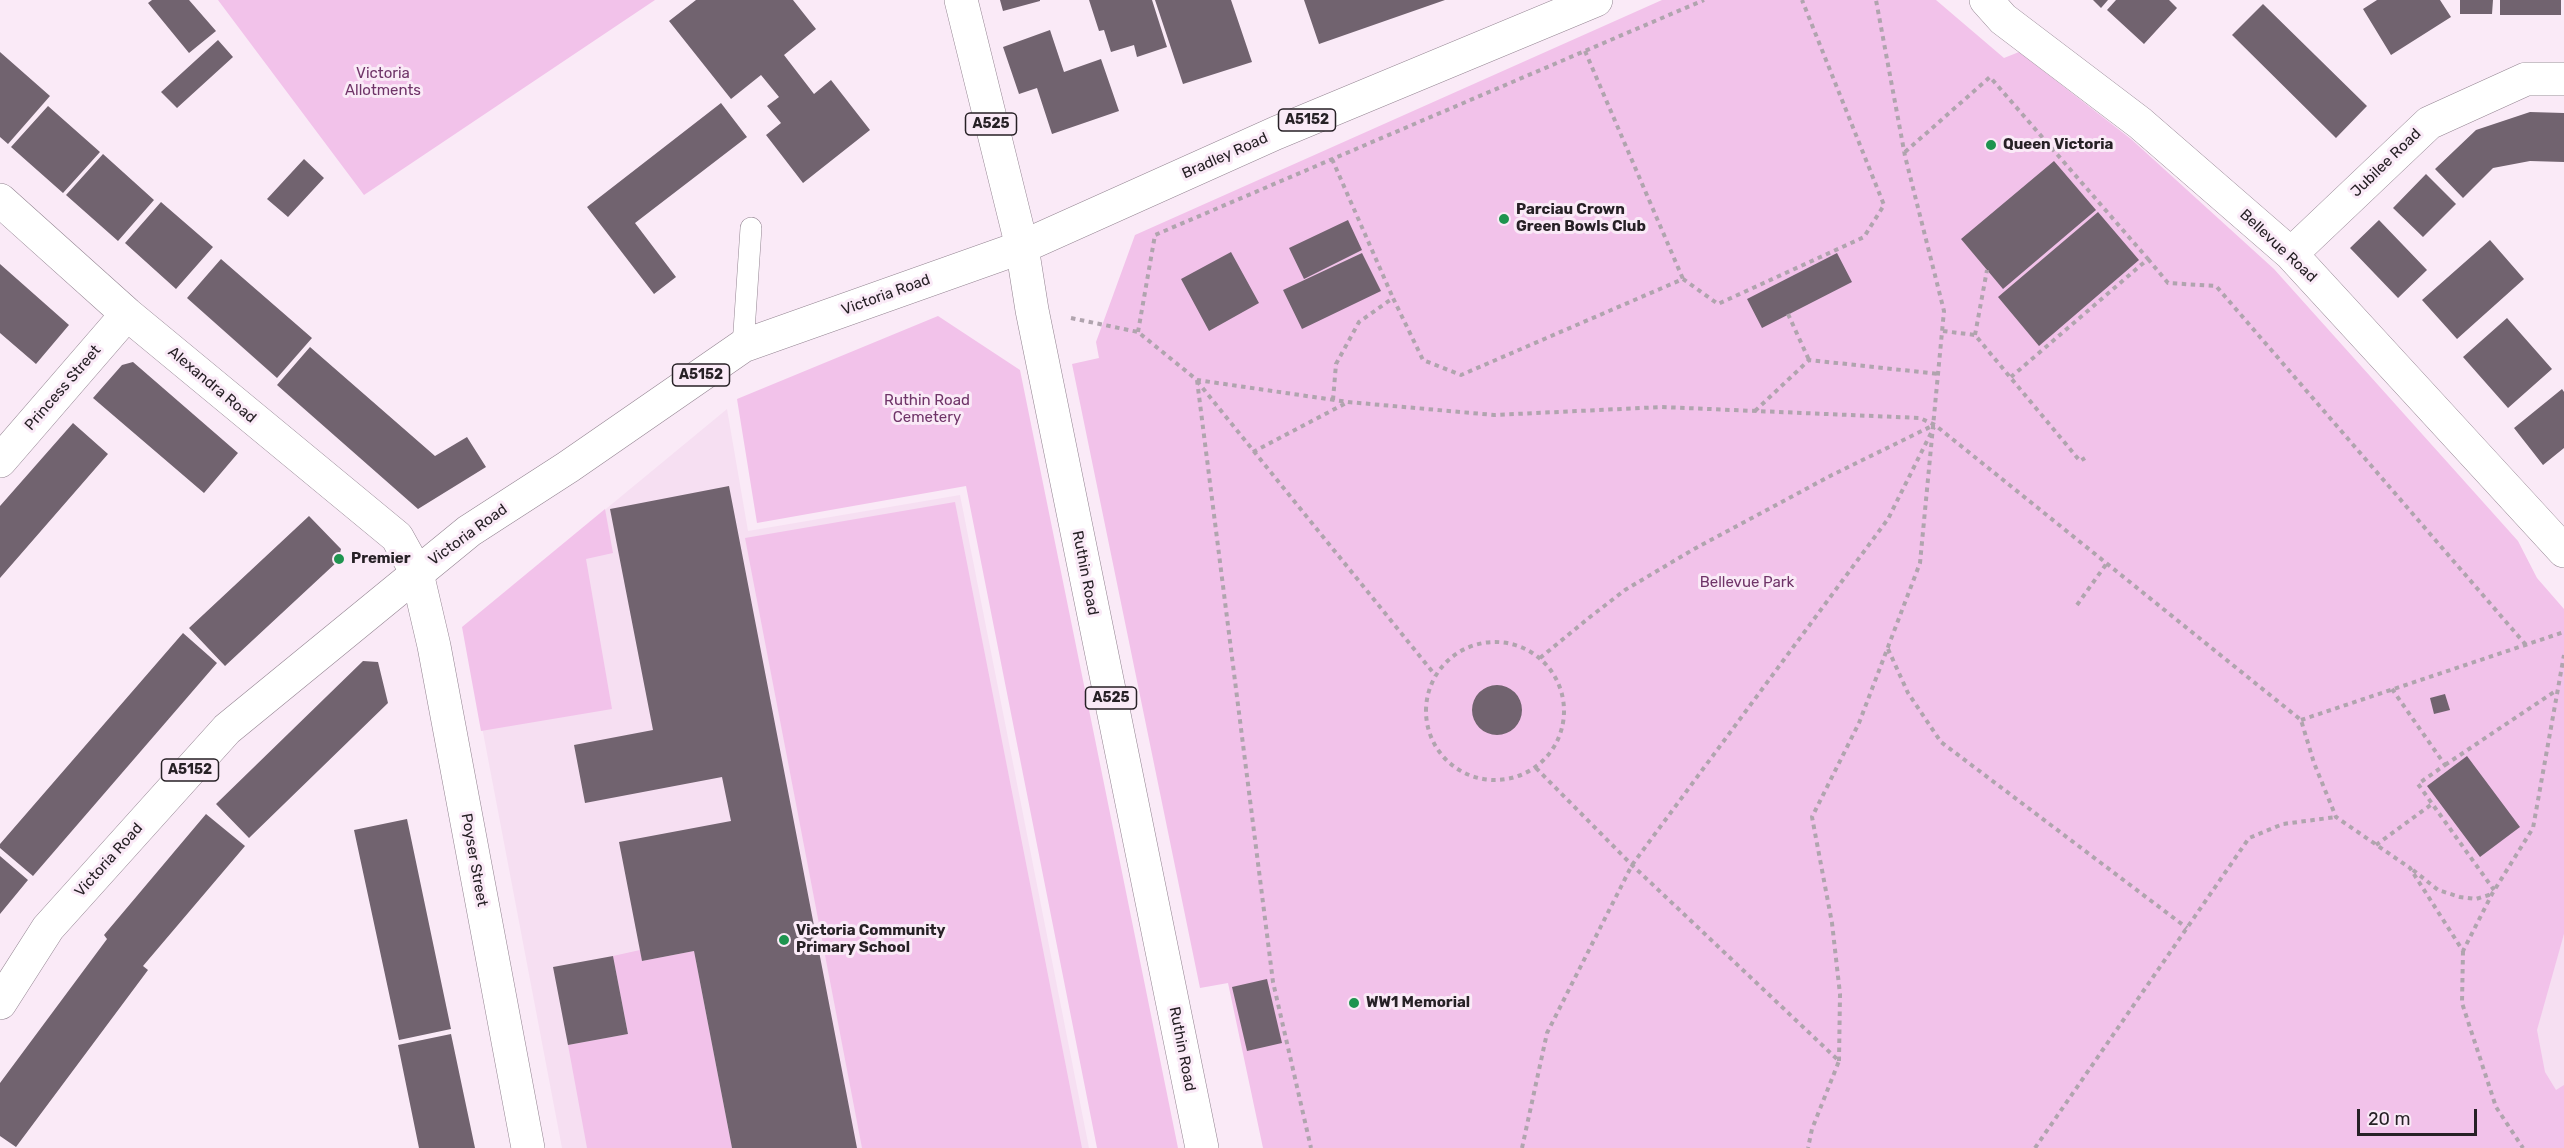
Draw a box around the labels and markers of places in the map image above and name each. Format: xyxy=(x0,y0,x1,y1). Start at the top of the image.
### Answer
place label: Queen Victoria xyxy=(2003,136,2113,154)
marker: Queen Victoria xyxy=(1984,138,1998,152)
place label: Parciau Crown Green Bowls Club xyxy=(1516,201,1646,236)
marker: Parciau Crown Green Bowls Club xyxy=(1497,212,1511,226)
place label: Premier xyxy=(351,550,411,568)
marker: Premier xyxy=(332,552,346,566)
place label: Victoria Community Primary School xyxy=(796,922,945,957)
marker: Victoria Community Primary School xyxy=(777,933,791,947)
place label: WW1 Memorial xyxy=(1366,994,1470,1012)
marker: WW1 Memorial xyxy=(1347,996,1361,1010)

